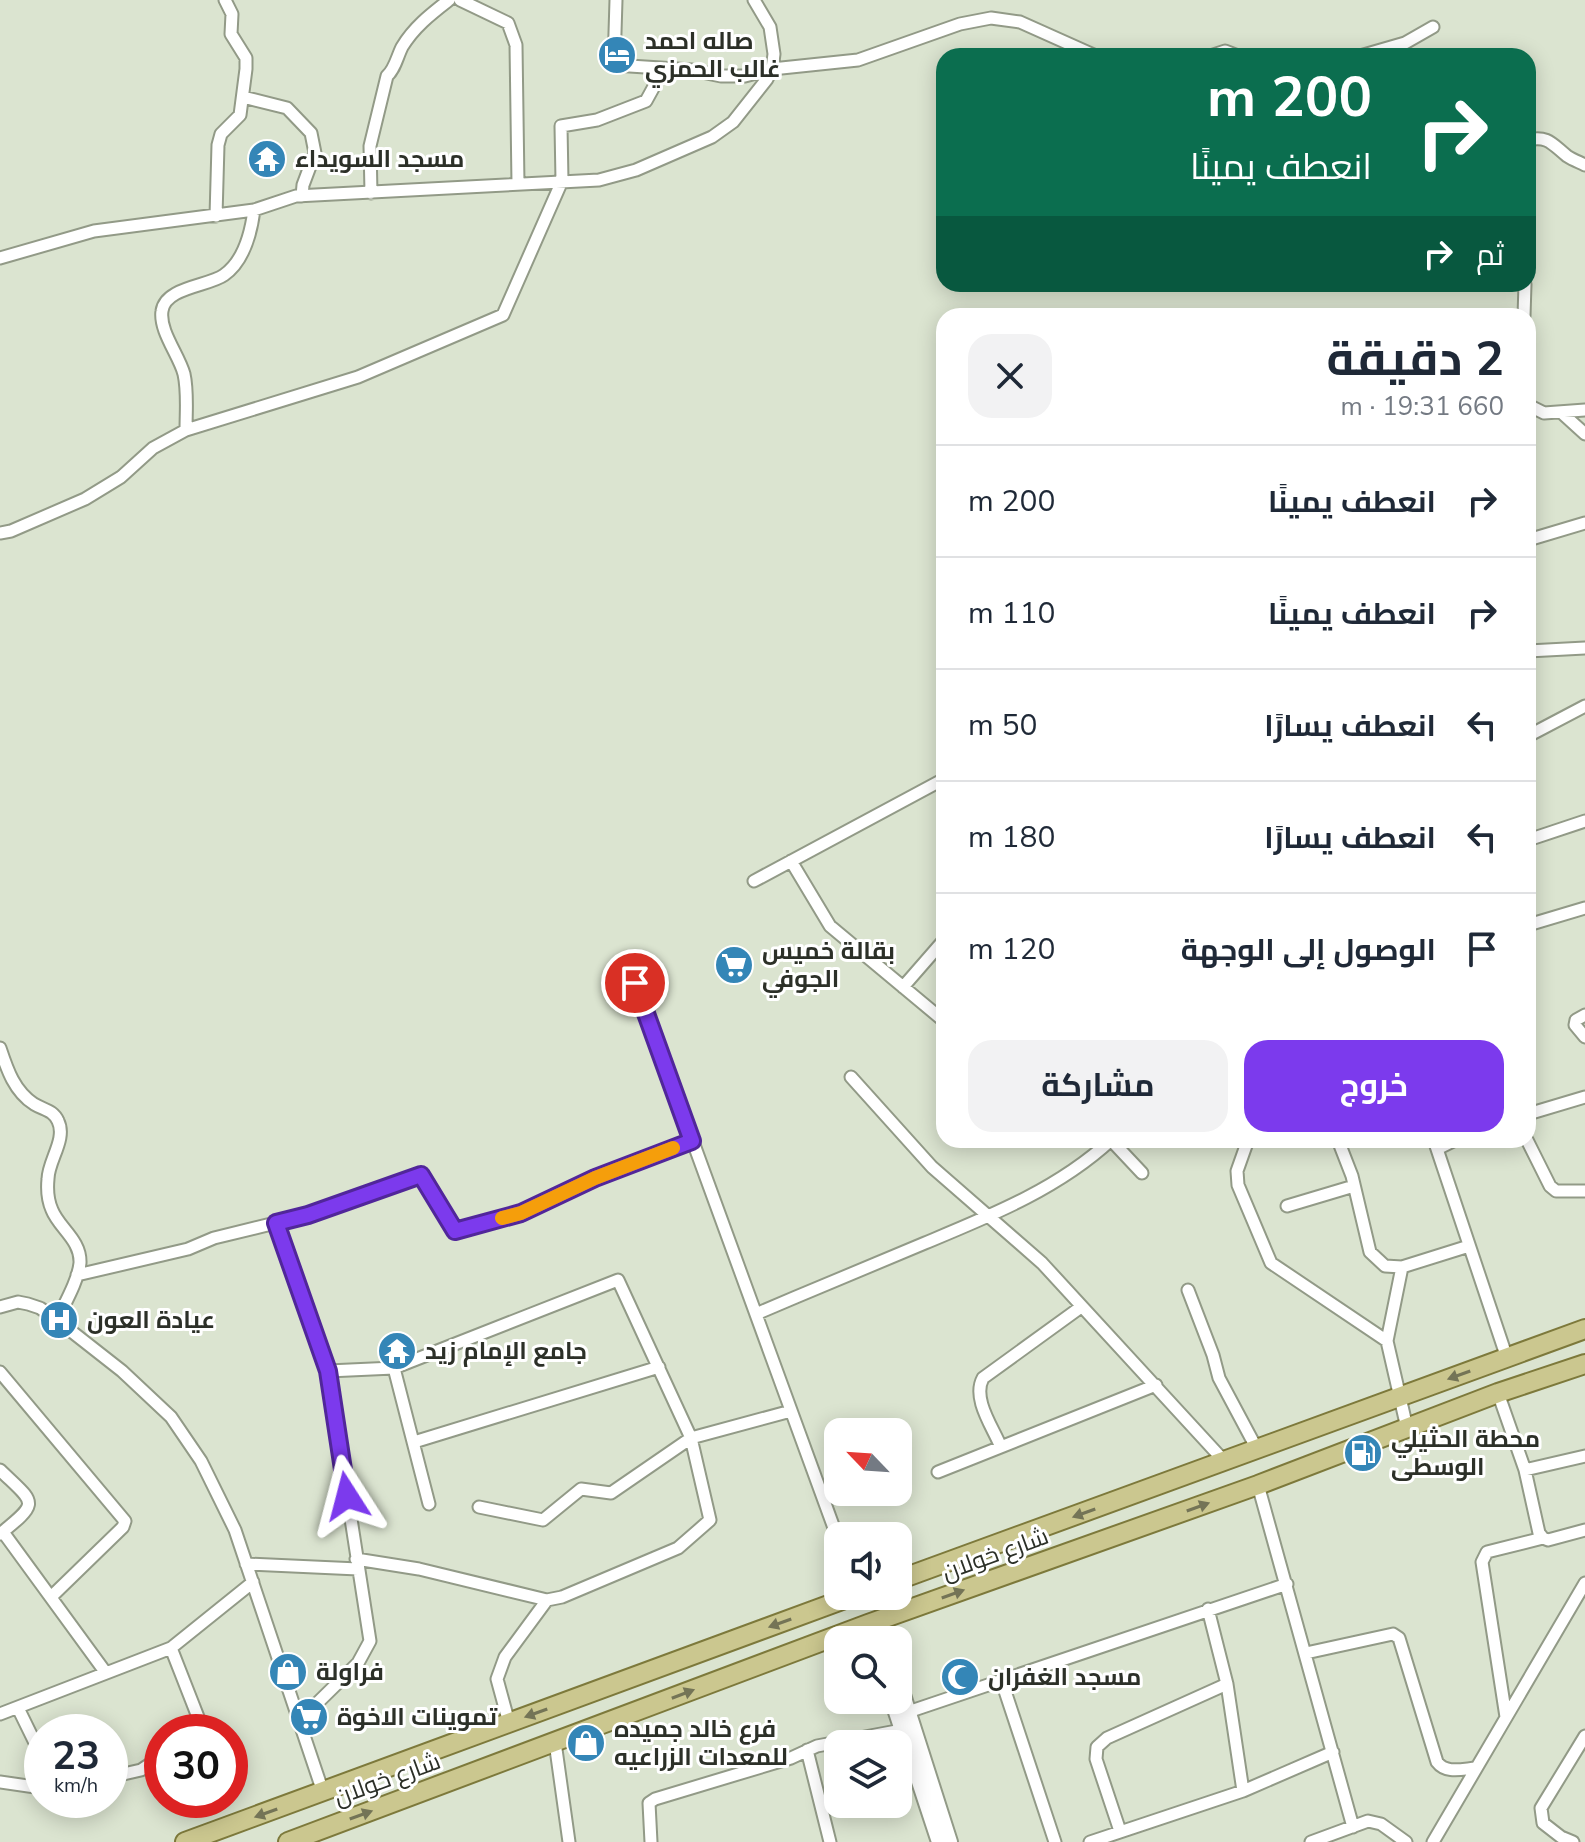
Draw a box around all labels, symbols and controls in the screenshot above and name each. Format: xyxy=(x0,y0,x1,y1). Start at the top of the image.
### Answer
place label: صاله احمد غالب الحمزي xyxy=(645,25,781,88)
hotel icon: صاله احمد غالب الحمزي xyxy=(596,34,638,76)
text: 200 m xyxy=(1207,59,1372,136)
icon: right xyxy=(1400,80,1504,184)
temple icon: مسجد السويداء xyxy=(246,138,288,180)
place label: مسجد السويداء xyxy=(295,143,464,175)
text: انعطف يمينًا xyxy=(1190,143,1372,192)
icon: right xyxy=(1416,232,1460,276)
text: ثم xyxy=(1476,235,1504,276)
text: 2 دقيقة xyxy=(1327,326,1504,392)
button: close xyxy=(968,334,1052,418)
text: 660 m · 19:31 xyxy=(1341,389,1504,424)
icon: right xyxy=(1460,479,1504,523)
text: 200 m xyxy=(968,481,1055,522)
text: انعطف يمينًا xyxy=(1268,482,1436,523)
icon: right xyxy=(1460,591,1504,635)
text: 110 m xyxy=(968,593,1055,634)
text: انعطف يمينًا xyxy=(1268,594,1436,635)
icon: left xyxy=(1460,703,1504,747)
text: 50 m xyxy=(968,705,1037,746)
text: انعطف يسارًا xyxy=(1264,706,1436,747)
icon: left xyxy=(1460,815,1504,859)
text: 180 m xyxy=(968,817,1055,858)
text: انعطف يسارًا xyxy=(1264,818,1436,859)
icon: arrive xyxy=(1460,927,1504,971)
text: 120 m xyxy=(968,929,1055,970)
text: الوصول إلى الوجهة xyxy=(1181,930,1436,971)
place label: بقالة خميس الجوفي xyxy=(762,935,895,998)
supermarket icon: بقالة خميس الجوفي xyxy=(713,944,755,986)
pin xyxy=(601,949,669,1017)
icon: arrive xyxy=(613,961,657,1005)
button: مشاركة xyxy=(968,1040,1228,1132)
button: خروج xyxy=(1244,1040,1504,1132)
hospital icon: عيادة العون xyxy=(38,1299,80,1341)
place label: عيادة العون xyxy=(87,1304,215,1336)
temple icon: جامع الإمام زيد xyxy=(376,1330,418,1372)
place label: جامع الإمام زيد xyxy=(425,1335,587,1367)
one-way arrow xyxy=(1447,1369,1471,1382)
north arrow xyxy=(824,1418,912,1506)
map controls xyxy=(824,1418,912,1818)
place label: محطة الحثيلي الوسطى xyxy=(1391,1423,1540,1483)
fuel station icon: محطة الحثيلي الوسطى xyxy=(1342,1432,1384,1474)
position arrow xyxy=(305,1454,389,1538)
one-way arrow xyxy=(1186,1500,1210,1512)
one-way arrow xyxy=(1071,1507,1095,1520)
street label: شارع خولان xyxy=(937,1520,1053,1588)
button: sound xyxy=(824,1522,912,1610)
one-way arrow xyxy=(941,1588,965,1600)
one-way arrow xyxy=(768,1617,792,1630)
button: search xyxy=(824,1626,912,1714)
shop icon: فراولة xyxy=(267,1651,309,1693)
place label: فراولة xyxy=(316,1656,384,1688)
mosque icon: مسجد الغفران xyxy=(939,1656,981,1698)
place label: مسجد الغفران xyxy=(988,1661,1141,1693)
one-way arrow xyxy=(671,1687,695,1700)
supermarket icon: تموينات الاخوة xyxy=(288,1696,330,1738)
place label: تموينات الاخوة xyxy=(337,1701,498,1733)
one-way arrow xyxy=(524,1707,548,1720)
place label: فرع خالد جميده للمعدات الزراعيه xyxy=(614,1713,788,1773)
speed limit sign: 30 xyxy=(144,1714,248,1818)
shop icon: فرع خالد جميده للمعدات الزراعيه xyxy=(565,1722,607,1764)
text: 23 xyxy=(52,1729,100,1783)
button: layers xyxy=(824,1730,912,1818)
street label: شارع خولان xyxy=(329,1745,445,1813)
text: km/h xyxy=(54,1772,98,1799)
one-way arrow xyxy=(254,1807,278,1820)
one-way arrow xyxy=(349,1808,373,1821)

